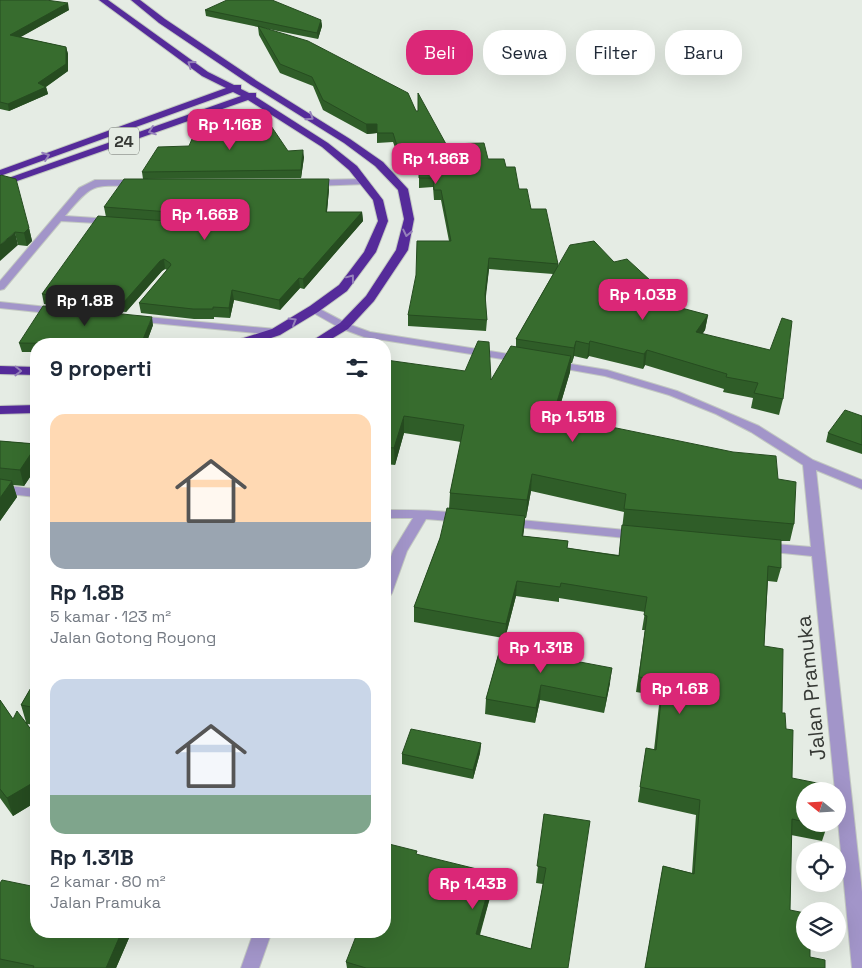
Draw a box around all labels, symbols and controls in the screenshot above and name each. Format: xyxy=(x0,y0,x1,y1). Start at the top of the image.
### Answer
chip: Beli xyxy=(406,30,473,75)
chip: Sewa xyxy=(483,30,566,75)
chip: Filter xyxy=(576,30,655,75)
chip: Baru xyxy=(665,30,742,75)
one-way arrow xyxy=(188,61,197,70)
pin: Rp 1.16B xyxy=(178,108,282,151)
one-way arrow xyxy=(304,111,314,120)
text: Rp 1.16B xyxy=(198,114,262,135)
one-way arrow xyxy=(148,125,157,135)
road number: 24 xyxy=(109,128,139,154)
pin: Rp 1.86B xyxy=(384,142,488,185)
text: Rp 1.86B xyxy=(403,148,469,169)
one-way arrow xyxy=(41,152,50,162)
pin: Rp 1.66B xyxy=(153,198,257,241)
text: Rp 1.66B xyxy=(172,204,238,225)
one-way arrow xyxy=(402,228,413,237)
one-way arrow xyxy=(345,274,354,284)
pin: Rp 1.03B xyxy=(591,278,695,321)
pin: Rp 1.8B xyxy=(39,284,131,327)
text: Rp 1.03B xyxy=(610,284,676,305)
text: Rp 1.8B xyxy=(57,290,113,311)
one-way arrow xyxy=(288,318,297,328)
icon: filters xyxy=(343,354,371,382)
text: 9 properti xyxy=(50,355,152,382)
one-way arrow xyxy=(14,365,22,376)
pin: Rp 1.51B xyxy=(521,400,625,443)
text: Rp 1.51B xyxy=(541,406,605,427)
icon: home xyxy=(166,446,256,536)
text: Rp 1.8B xyxy=(50,579,124,606)
text: 5 kamar · 123 m² xyxy=(50,606,171,627)
street label: Jalan Pramuka xyxy=(789,614,832,762)
text: Jalan Gotong Royong xyxy=(50,627,216,648)
pin: Rp 1.31B xyxy=(489,632,593,674)
text: Rp 1.31B xyxy=(509,637,573,658)
pin: Rp 1.6B xyxy=(634,672,726,715)
text: Rp 1.6B xyxy=(652,678,708,699)
icon: home xyxy=(166,711,256,801)
north arrow xyxy=(796,782,846,832)
map controls xyxy=(796,782,846,952)
button: locate xyxy=(796,842,846,892)
text: Rp 1.31B xyxy=(50,844,134,871)
pin: Rp 1.43B xyxy=(421,868,525,910)
text: 2 kamar · 80 m² xyxy=(50,871,166,892)
text: Rp 1.43B xyxy=(440,873,506,894)
text: Jalan Pramuka xyxy=(50,892,161,913)
button: layers xyxy=(796,902,846,952)

